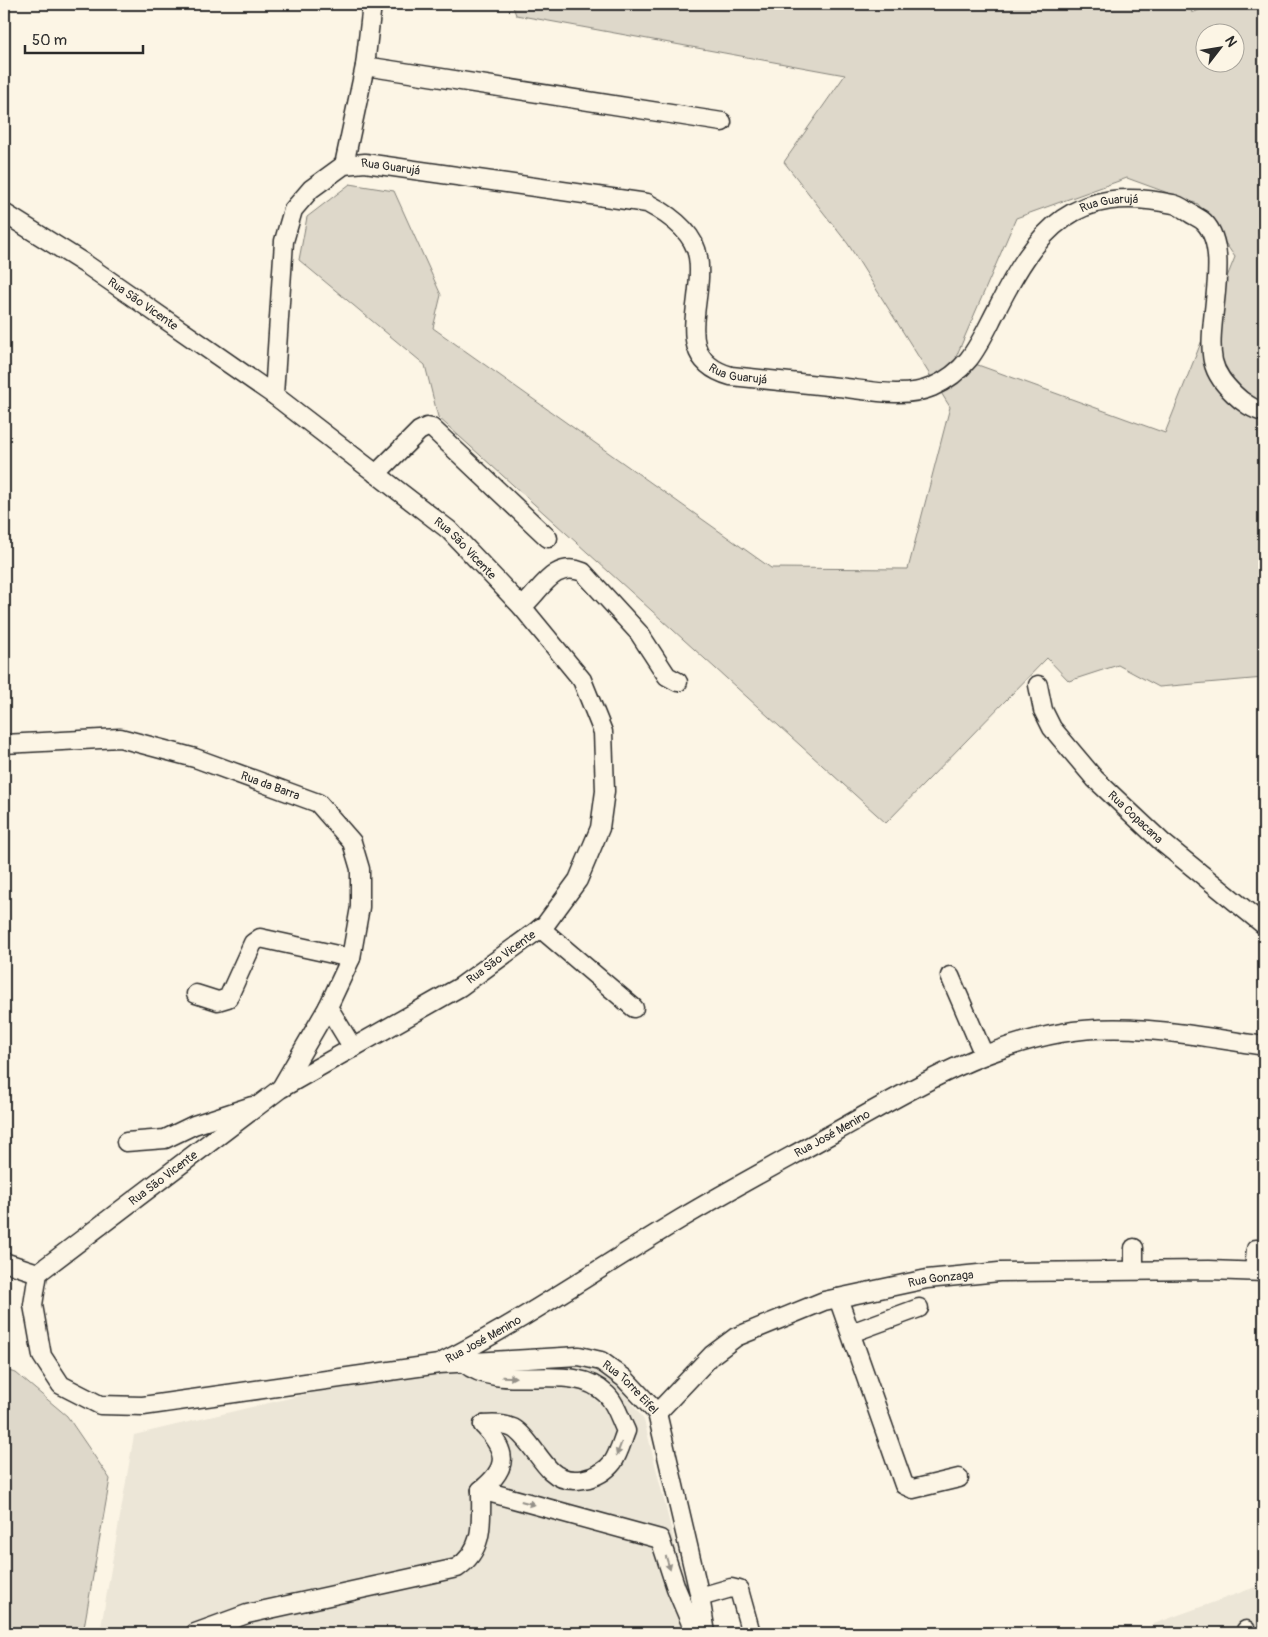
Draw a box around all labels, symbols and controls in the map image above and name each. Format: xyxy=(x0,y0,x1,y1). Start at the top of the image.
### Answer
scale bar xyxy=(25,22,142,54)
north arrow xyxy=(1196,22,1246,72)
text: 50 m xyxy=(32,31,67,50)
text: N xyxy=(1221,33,1240,50)
street label: Rua Guarujá xyxy=(360,156,421,179)
street label: Rua Guarujá xyxy=(1078,192,1139,216)
street label: Rua São Vicente xyxy=(105,275,181,334)
street label: Rua Guarujá xyxy=(705,360,768,388)
street label: Rua São Vicente xyxy=(431,514,499,583)
street label: Rua da Barra xyxy=(239,768,302,804)
street label: Rua Copacana xyxy=(1105,788,1166,847)
street label: Rua São Vicente xyxy=(464,927,539,988)
street label: Rua José Menino xyxy=(792,1107,873,1161)
street label: Rua São Vicente xyxy=(126,1148,201,1209)
street label: Rua Gonzaga xyxy=(907,1267,975,1291)
street label: Rua José Menino xyxy=(443,1312,525,1367)
street label: Rua Torre Eifel xyxy=(599,1357,661,1418)
one-way arrow xyxy=(502,1373,518,1381)
one-way arrow xyxy=(615,1442,623,1457)
one-way arrow xyxy=(521,1500,536,1508)
one-way arrow xyxy=(665,1556,673,1571)

